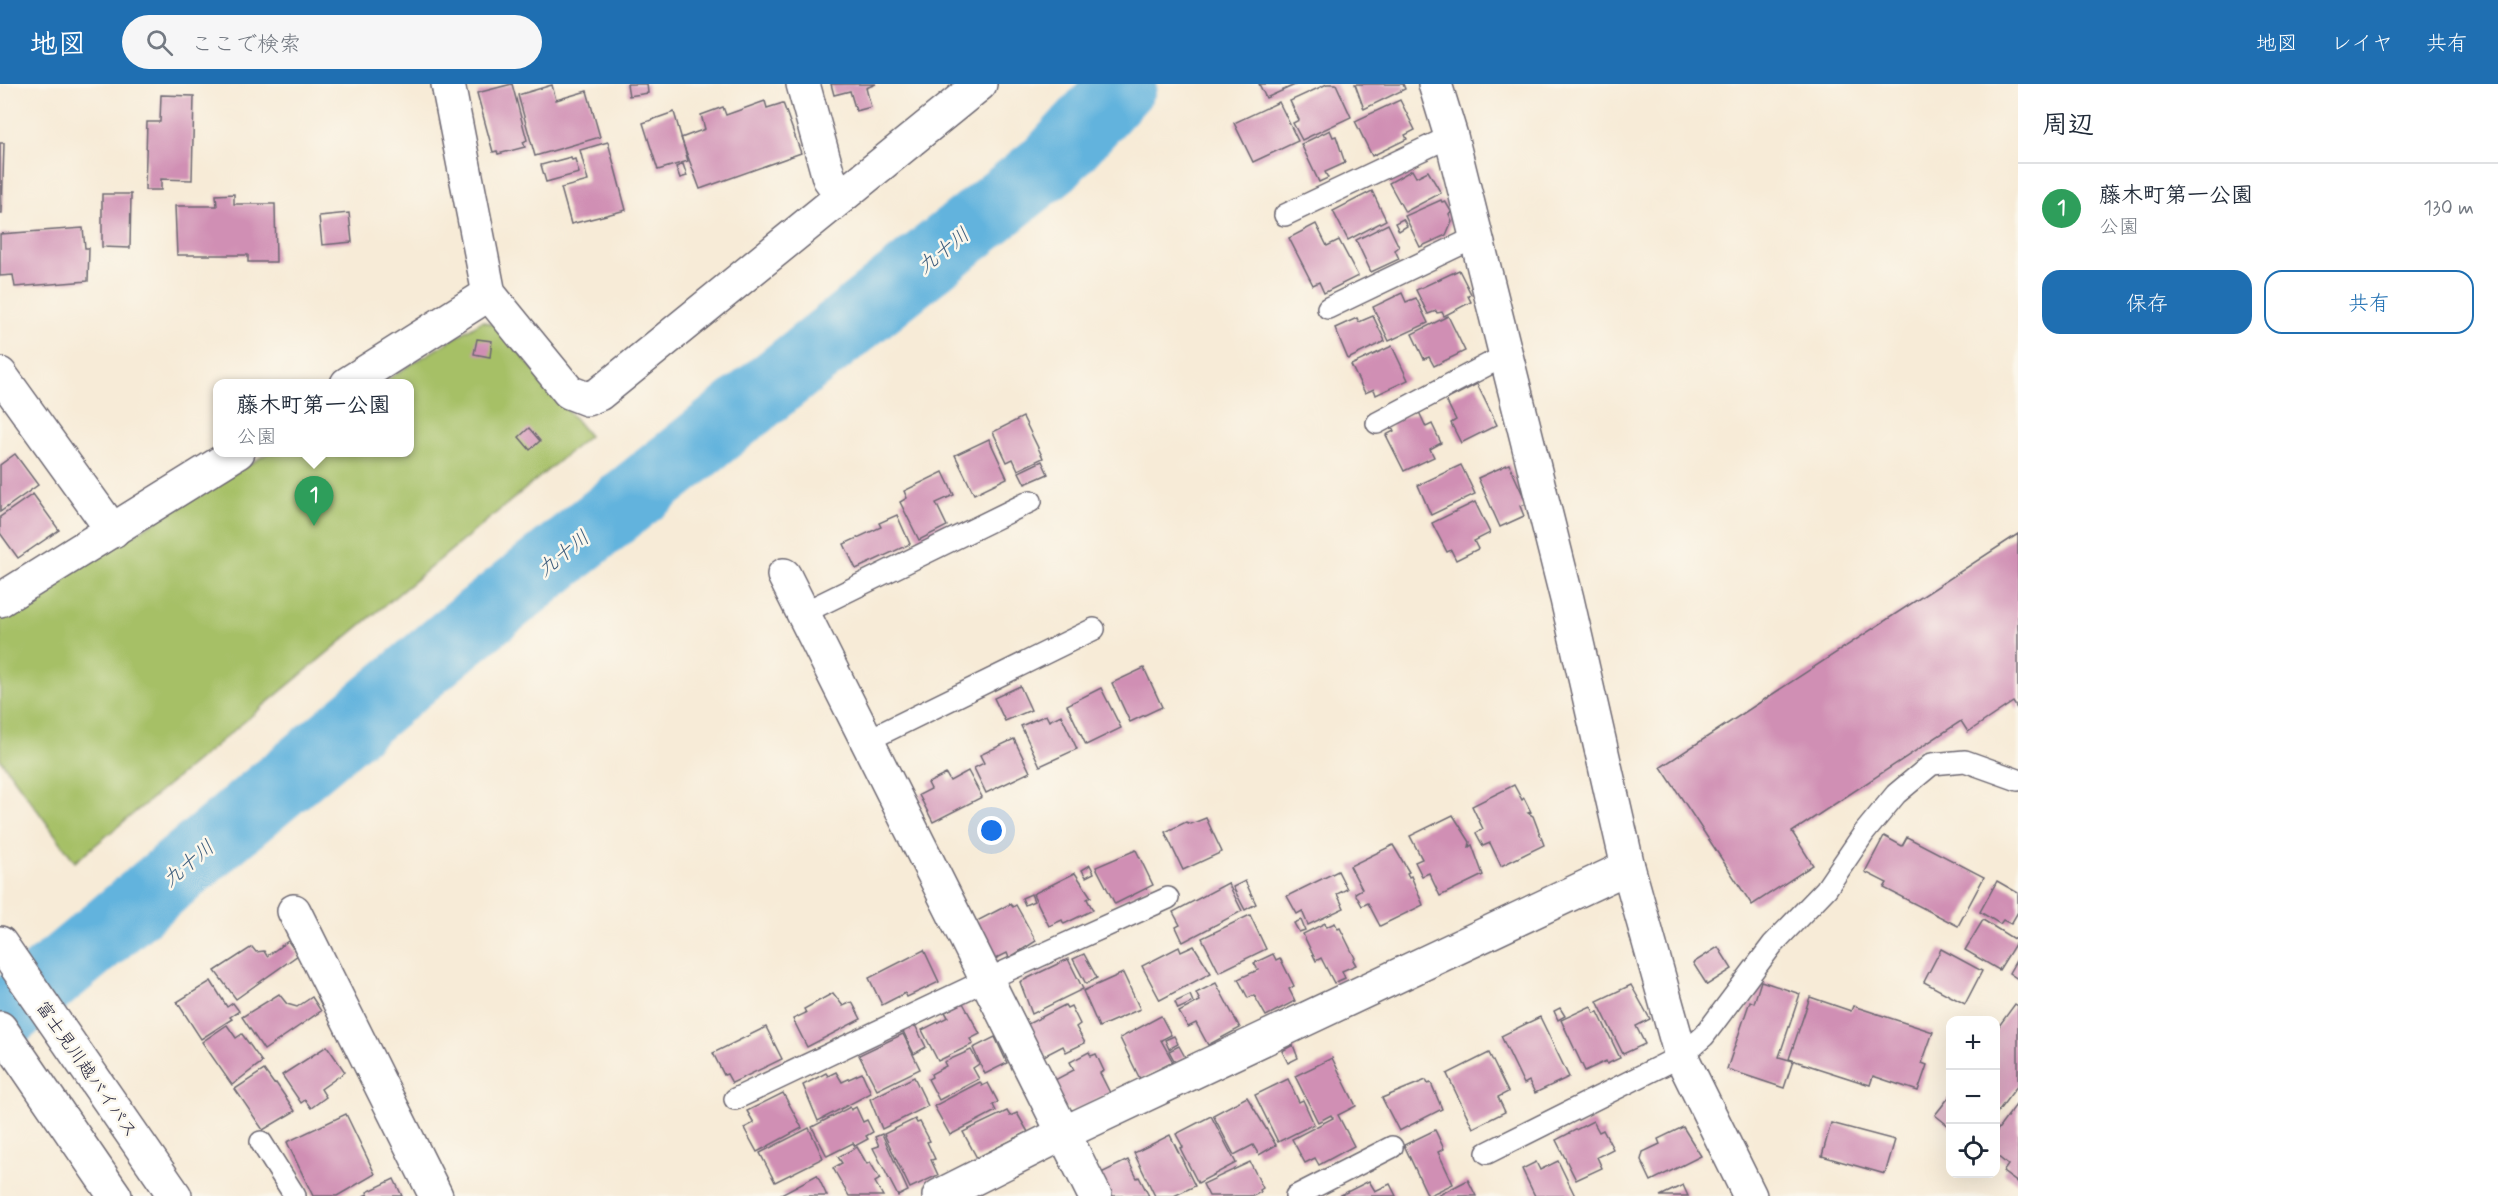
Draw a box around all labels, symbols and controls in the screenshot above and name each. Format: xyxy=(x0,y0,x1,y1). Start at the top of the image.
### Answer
search box xyxy=(122,15,542,69)
icon: search xyxy=(143,26,176,59)
text: 地図 xyxy=(30,27,86,64)
text: 地図 xyxy=(2256,30,2298,58)
text: レイヤ xyxy=(2331,30,2393,58)
text: 共有 xyxy=(2426,30,2468,58)
text: ここで検索 xyxy=(191,31,301,59)
text: 周辺 xyxy=(2042,109,2094,143)
text: 藤木町第一公園 xyxy=(2099,182,2253,210)
text: 1 xyxy=(2057,195,2066,222)
text: 130 m xyxy=(2423,195,2474,222)
text: 公園 xyxy=(2099,214,2139,241)
water label: 九十川 xyxy=(912,222,976,281)
button: 保存 xyxy=(2042,270,2252,334)
button: 共有 xyxy=(2264,270,2474,334)
popup xyxy=(213,379,414,457)
text: 藤木町第一公園 xyxy=(236,392,391,420)
text: 公園 xyxy=(236,424,276,451)
pin: 1 xyxy=(294,476,334,526)
water label: 九十川 xyxy=(532,525,596,584)
your location xyxy=(977,816,1006,845)
water label: 九十川 xyxy=(157,835,221,894)
street label: 富士見川越バイパス xyxy=(30,996,142,1143)
map controls xyxy=(1946,1016,2000,1178)
button: + xyxy=(1946,1016,2000,1070)
button: − xyxy=(1946,1070,2000,1124)
button: locate xyxy=(1946,1124,2000,1178)

